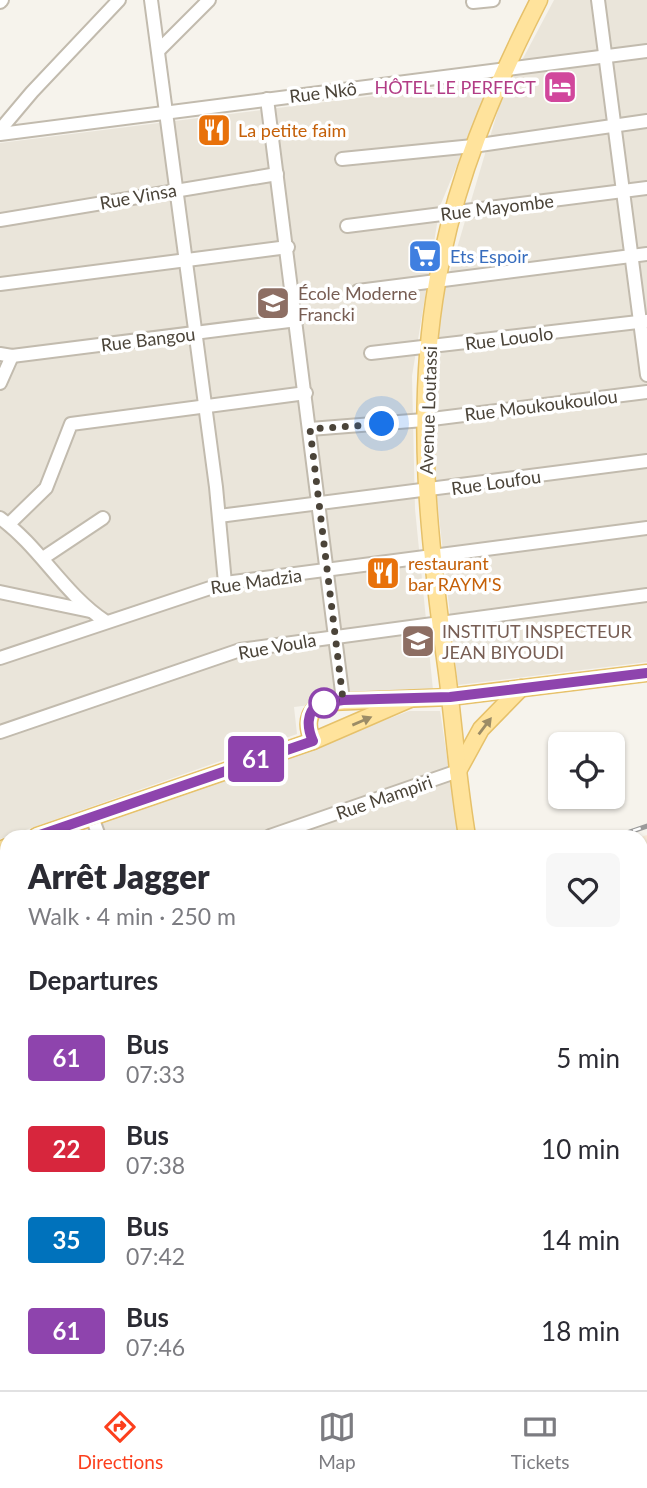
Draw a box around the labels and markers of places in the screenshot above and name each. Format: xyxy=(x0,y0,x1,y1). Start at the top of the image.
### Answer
hotel icon: HÔTEL LE PERFECT xyxy=(541,68,579,106)
place label: HÔTEL LE PERFECT xyxy=(374,76,536,98)
restaurant icon: La petite faim xyxy=(195,111,233,149)
place label: La petite faim xyxy=(238,119,346,141)
supermarket icon: Ets Espoir xyxy=(406,237,444,275)
place label: Ets Espoir xyxy=(450,245,529,267)
place label: École Moderne Francki xyxy=(298,282,417,325)
school or university icon: École Moderne Francki xyxy=(254,284,292,322)
place label: restaurant bar RAYM'S xyxy=(408,552,501,595)
restaurant icon: restaurant bar RAYM'S xyxy=(364,554,402,592)
place label: INSTITUT INSPECTEUR JEAN BIYOUDI xyxy=(442,620,633,663)
school or university icon: INSTITUT INSPECTEUR JEAN BIYOUDI xyxy=(399,622,437,660)
unlabelled marker xyxy=(309,688,339,718)

